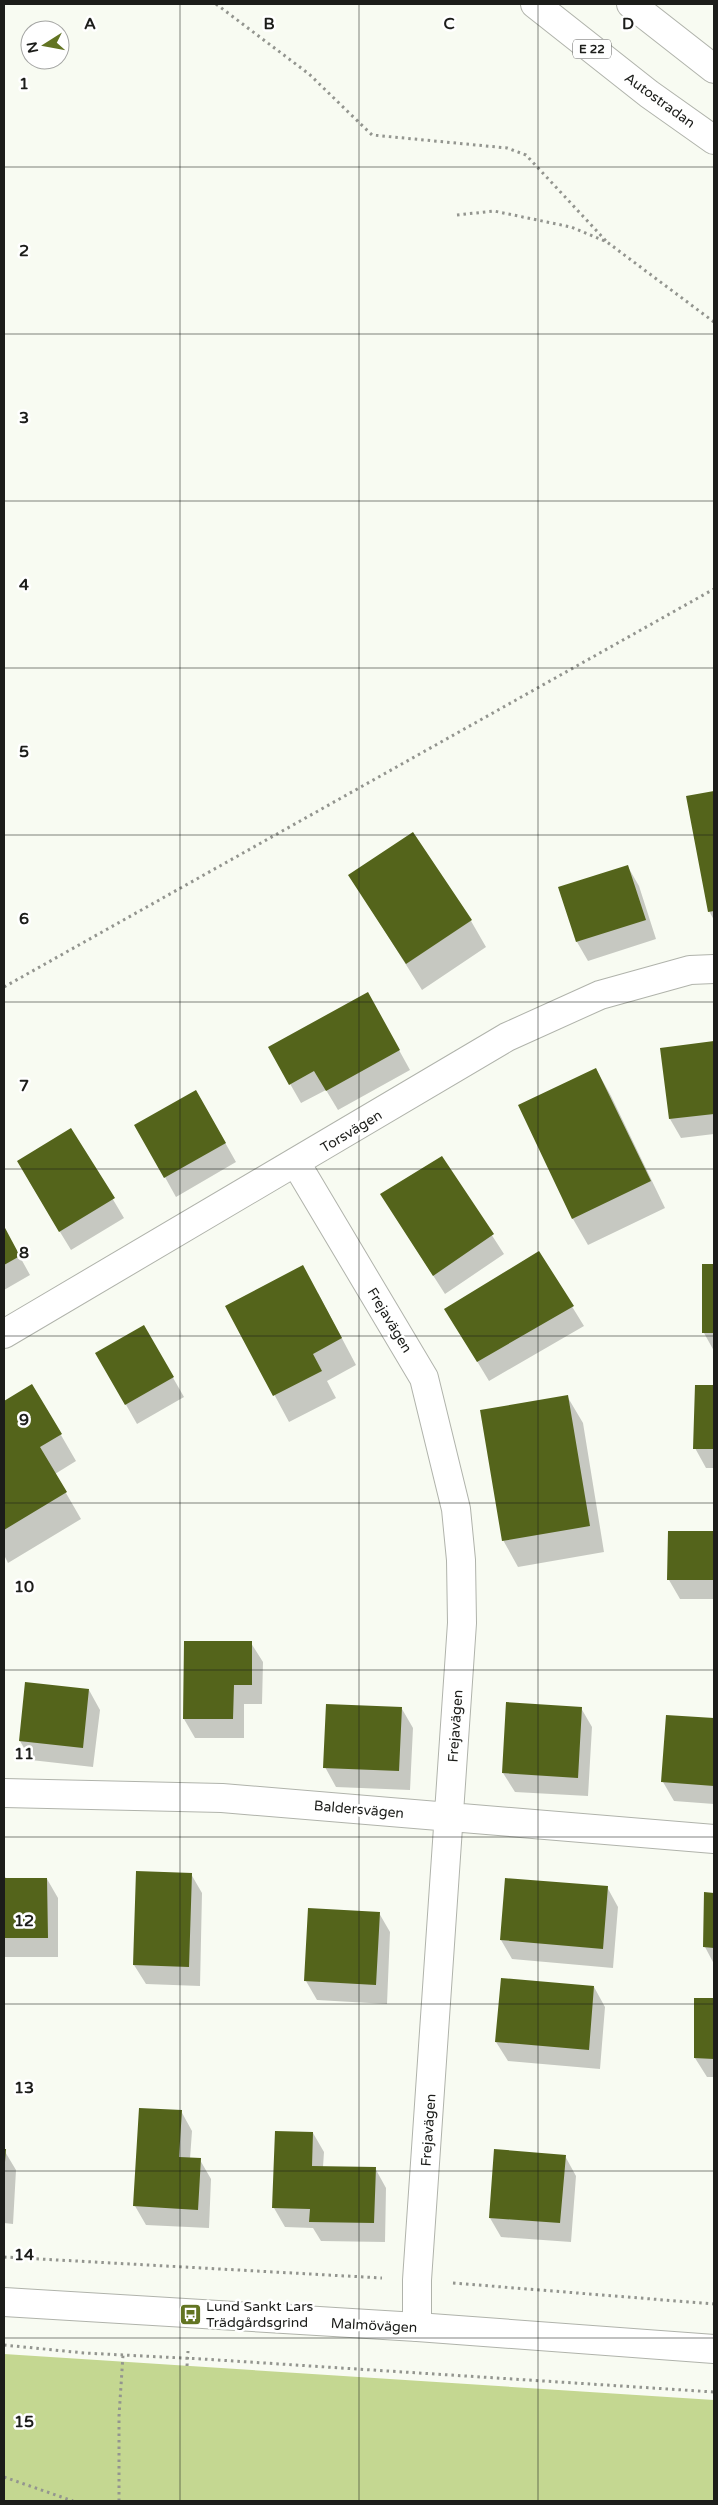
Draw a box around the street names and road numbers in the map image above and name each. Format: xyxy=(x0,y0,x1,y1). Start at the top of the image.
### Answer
road number: E 22 xyxy=(573,40,611,59)
street label: Autostradan xyxy=(621,69,698,132)
street label: Torsvägen xyxy=(317,1106,385,1156)
street label: Frejavägen xyxy=(363,1285,416,1356)
street label: Frejavägen xyxy=(444,1689,467,1763)
street label: Baldersvägen xyxy=(313,1797,405,1822)
street label: Frejavägen xyxy=(417,2093,440,2167)
street label: Malmövägen xyxy=(330,2315,418,2336)

